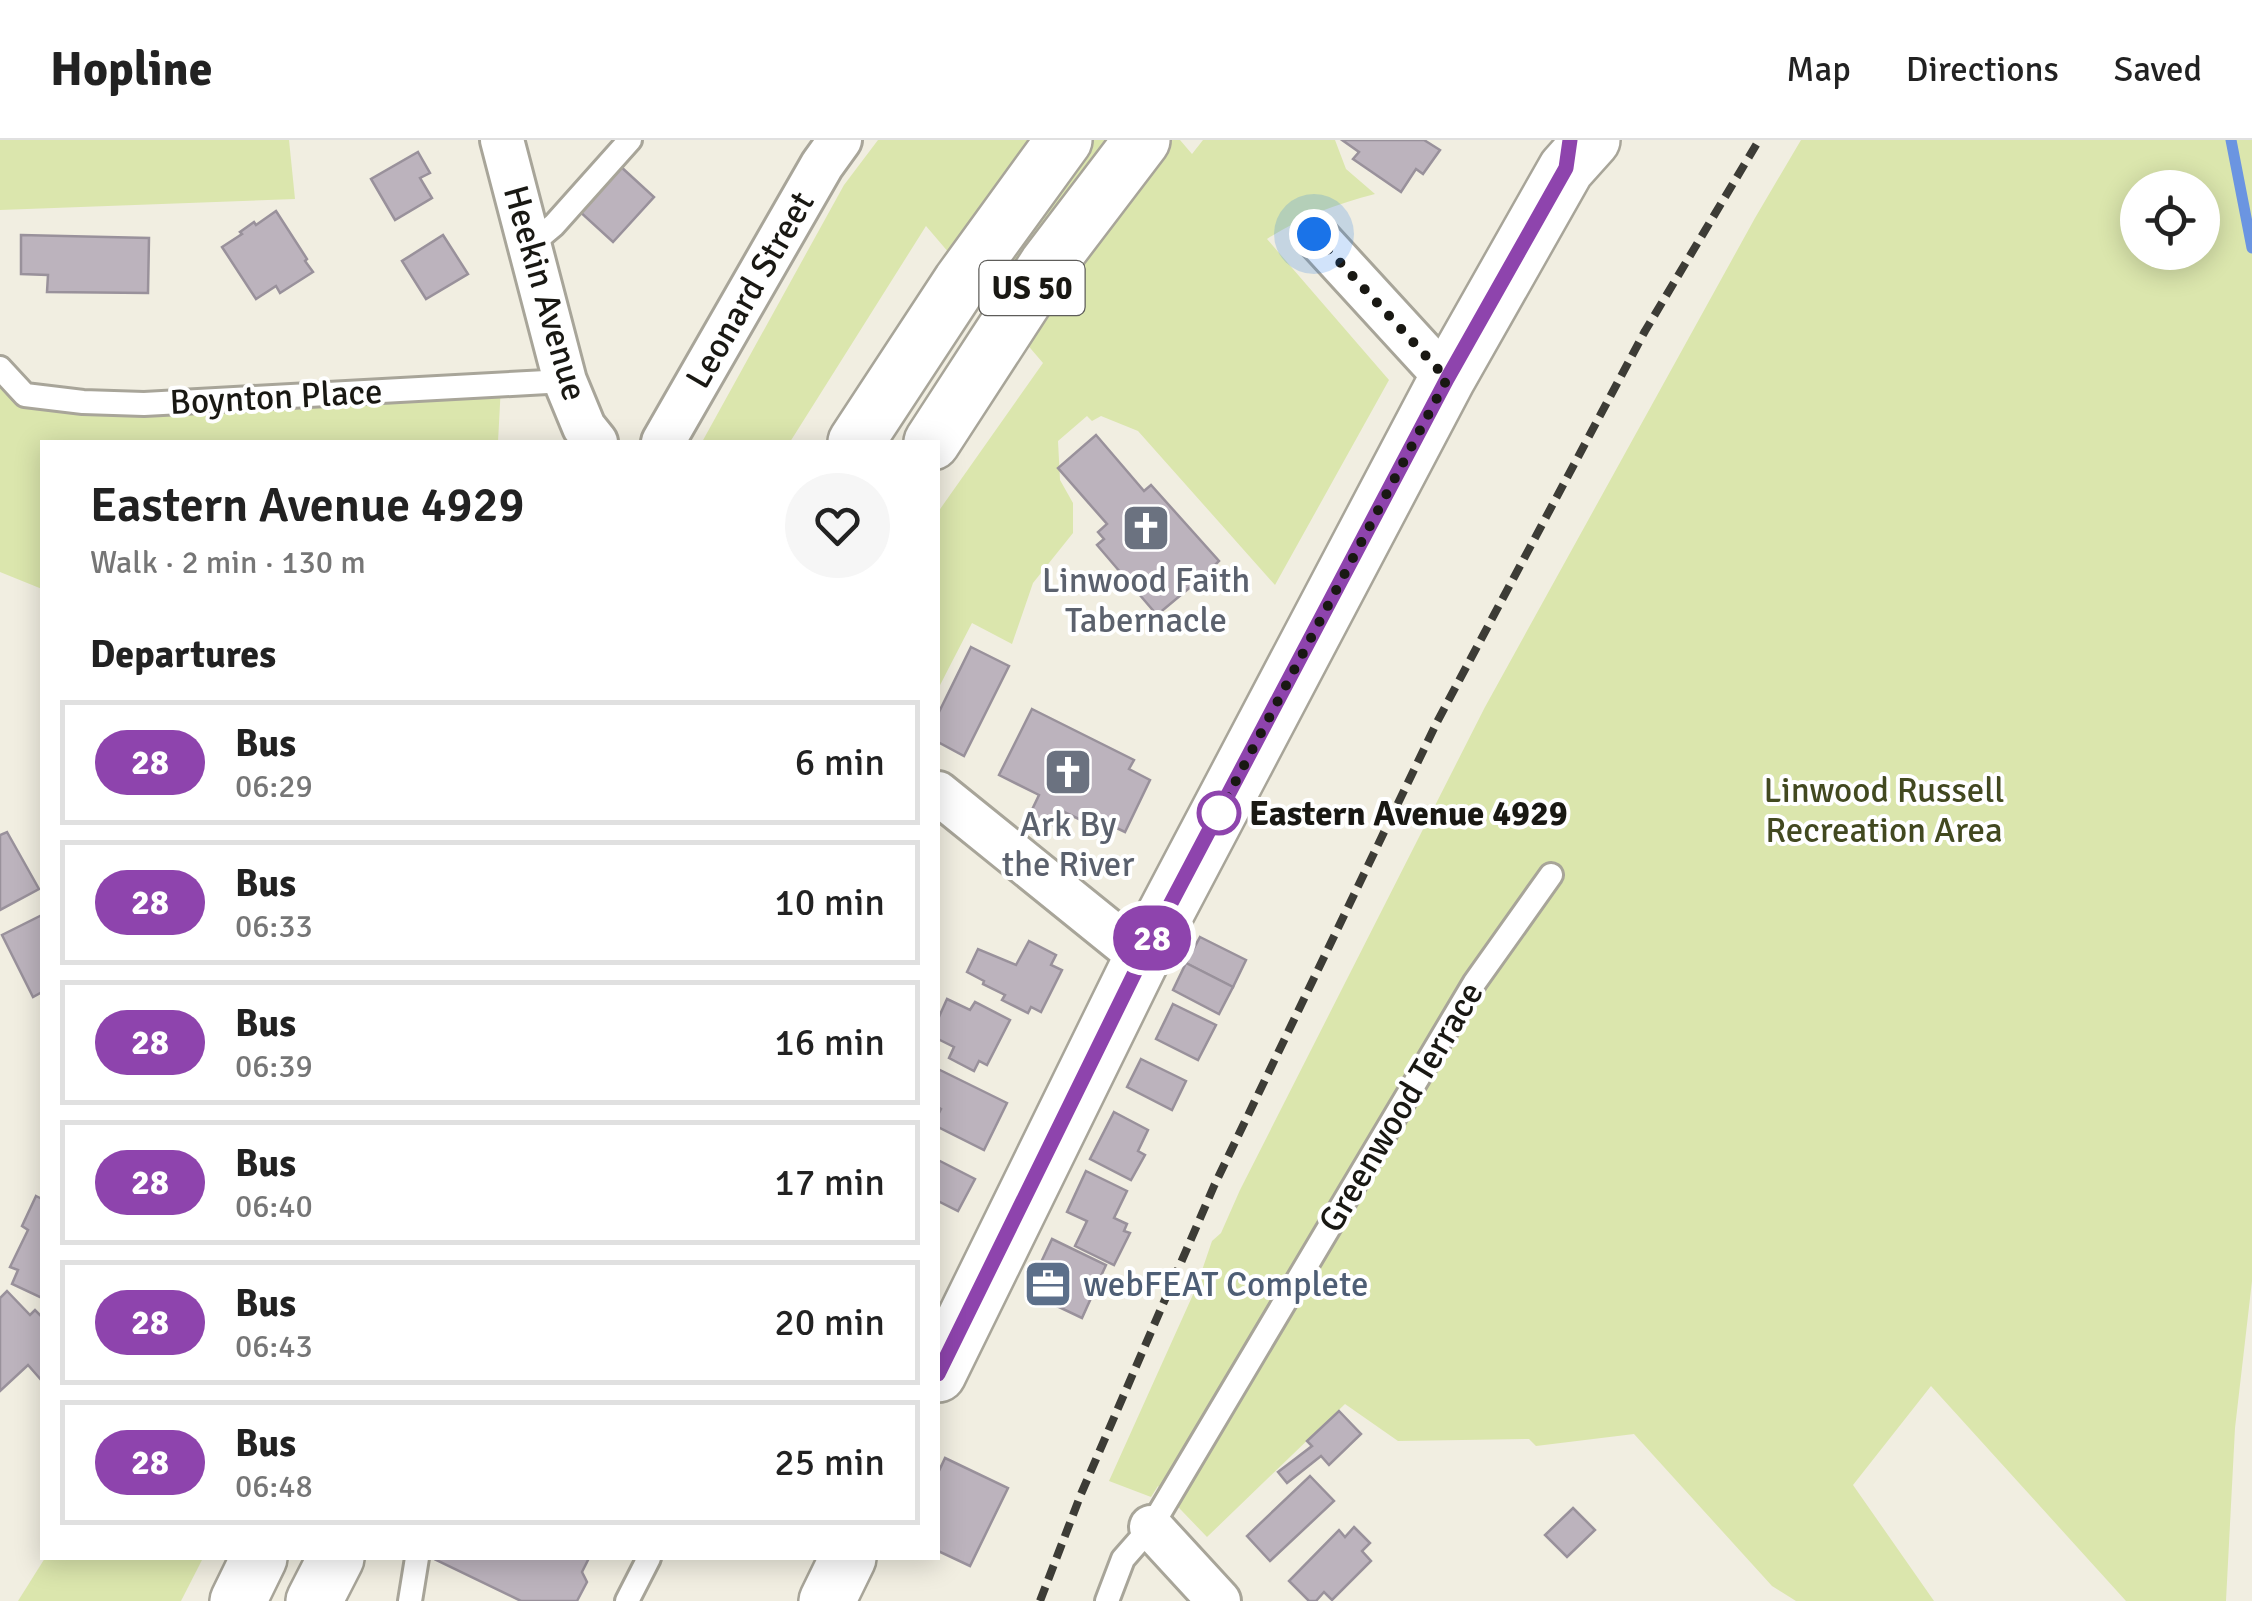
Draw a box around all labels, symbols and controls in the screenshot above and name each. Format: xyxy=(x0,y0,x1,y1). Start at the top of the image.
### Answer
text: Hopline xyxy=(50,40,213,99)
text: Map xyxy=(1786,48,1851,91)
text: Directions xyxy=(1906,48,2059,91)
text: Saved xyxy=(2114,48,2202,91)
map controls xyxy=(2120,170,2220,270)
button: locate xyxy=(2120,170,2220,270)
street label: Heekin Avenue xyxy=(494,181,596,405)
street label: Leonard Street xyxy=(676,184,824,396)
your location xyxy=(1289,209,1339,259)
road number: US 50 xyxy=(980,261,1084,315)
street label: Boynton Place xyxy=(169,370,383,424)
button: heart xyxy=(785,473,890,578)
text: Eastern Avenue 4929 xyxy=(90,476,524,535)
church icon: Linwood Faith Tabernacle xyxy=(1120,502,1172,554)
text: Walk · 2 min · 130 m xyxy=(90,543,366,582)
place label: Linwood Faith Tabernacle xyxy=(1042,559,1250,642)
text: Departures xyxy=(90,631,276,678)
text: Bus xyxy=(235,720,296,767)
text: 6 min xyxy=(795,739,885,786)
text: 28 xyxy=(131,741,169,784)
church icon: Ark By the River xyxy=(1042,746,1094,798)
text: 06:29 xyxy=(235,767,313,806)
park label: Linwood Russell Recreation Area xyxy=(1764,769,2004,852)
marker: Eastern Avenue 4929 xyxy=(1198,792,1240,834)
place label: Eastern Avenue 4929 xyxy=(1249,792,1568,835)
place label: Ark By the River xyxy=(1002,803,1134,886)
text: Bus xyxy=(235,860,296,907)
text: 10 min xyxy=(774,879,885,926)
text: 28 xyxy=(131,881,169,924)
line badge: 28 xyxy=(1107,906,1197,970)
text: 06:33 xyxy=(235,907,313,946)
text: 28 xyxy=(1133,917,1171,960)
street label: Greenwood Terrace xyxy=(1309,974,1493,1240)
text: Bus xyxy=(235,1000,296,1047)
text: 16 min xyxy=(774,1019,885,1066)
text: 28 xyxy=(131,1021,169,1064)
text: 06:39 xyxy=(235,1047,313,1086)
text: Bus xyxy=(235,1140,296,1187)
text: 17 min xyxy=(774,1159,885,1206)
text: 28 xyxy=(131,1161,169,1204)
text: 06:40 xyxy=(235,1187,313,1226)
office icon: webFEAT Complete xyxy=(1022,1258,1074,1310)
place label: webFEAT Complete xyxy=(1083,1263,1368,1306)
text: Bus xyxy=(235,1280,296,1327)
text: 20 min xyxy=(774,1299,885,1346)
text: 28 xyxy=(131,1301,169,1344)
text: 06:43 xyxy=(235,1327,313,1366)
text: Bus xyxy=(235,1420,296,1467)
text: 25 min xyxy=(774,1439,885,1486)
text: 28 xyxy=(131,1441,169,1484)
text: 06:48 xyxy=(235,1467,313,1506)

